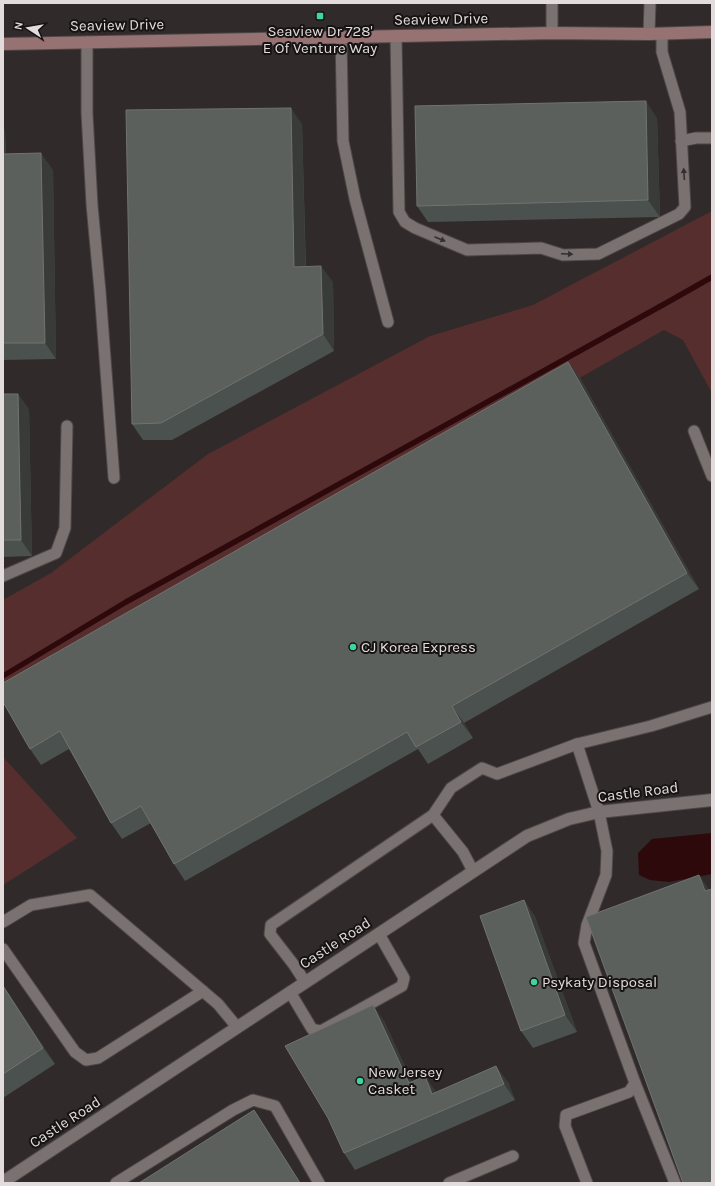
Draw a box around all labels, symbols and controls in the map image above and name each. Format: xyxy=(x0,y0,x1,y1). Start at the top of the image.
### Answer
north arrow xyxy=(8,8,48,48)
street label: Seaview Drive xyxy=(394,9,488,29)
marker: Seaview Dr 728' E Of Venture Way xyxy=(315,11,325,21)
street label: Seaview Drive xyxy=(70,15,164,35)
text: N xyxy=(12,21,26,31)
place label: Seaview Dr 728' E Of Venture Way xyxy=(263,22,377,57)
one-way arrow xyxy=(680,168,687,180)
one-way arrow xyxy=(435,236,447,242)
one-way arrow xyxy=(561,251,573,258)
place label: CJ Korea Express xyxy=(361,638,476,656)
marker: CJ Korea Express xyxy=(348,642,358,652)
street label: Castle Road xyxy=(597,778,679,806)
street label: Castle Road xyxy=(296,913,374,973)
place label: Psykaty Disposal xyxy=(542,973,657,991)
marker: Psykaty Disposal xyxy=(529,977,539,987)
place label: New Jersey Casket xyxy=(368,1063,442,1098)
marker: New Jersey Casket xyxy=(355,1076,365,1086)
street label: Castle Road xyxy=(26,1092,104,1152)

